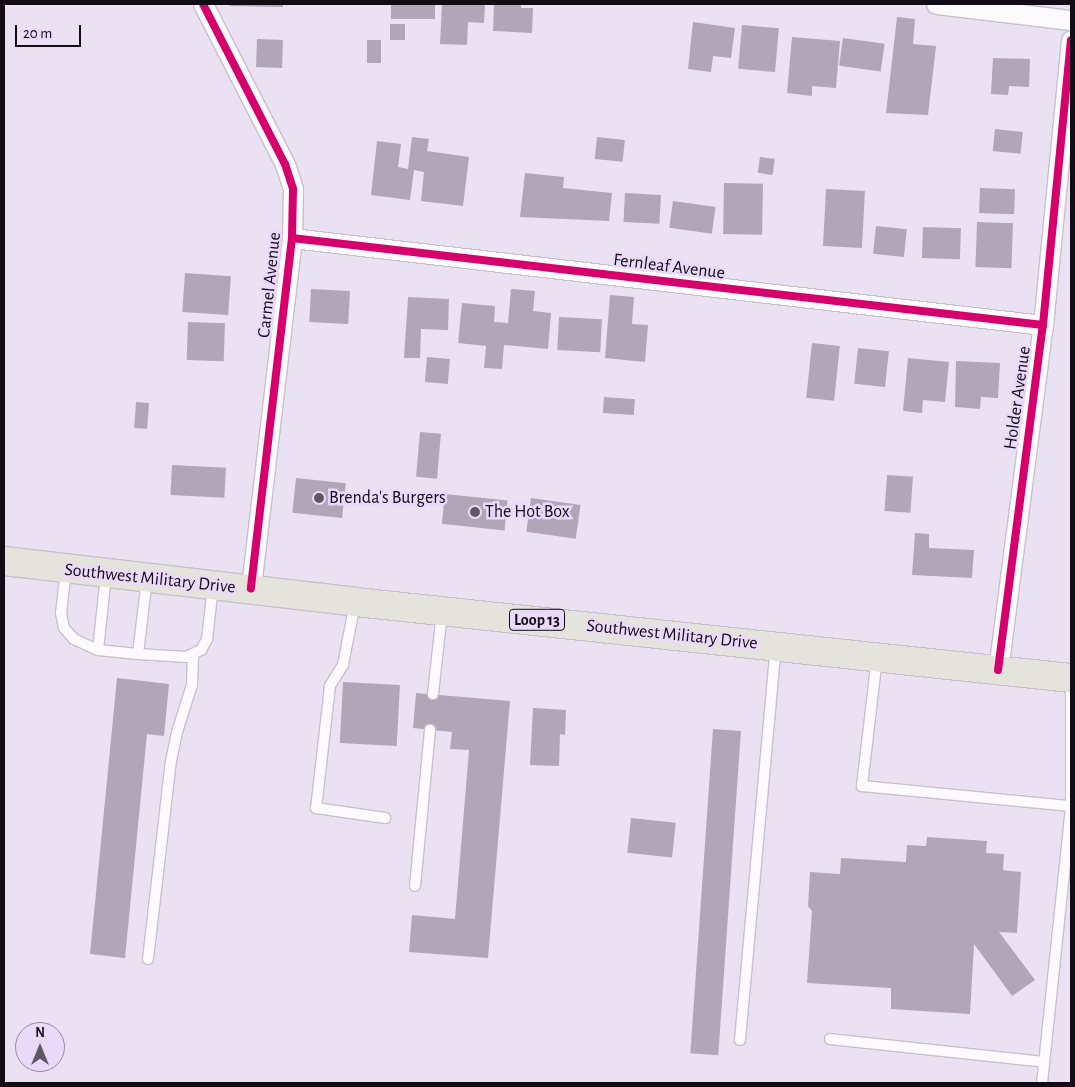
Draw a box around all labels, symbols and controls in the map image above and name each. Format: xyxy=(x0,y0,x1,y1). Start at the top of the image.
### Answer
scale bar xyxy=(18,15,84,47)
text: 20 m xyxy=(23,26,52,41)
street label: Carmel Avenue xyxy=(254,231,286,339)
street label: Fernleaf Avenue xyxy=(612,249,726,285)
street label: Holder Avenue xyxy=(1000,345,1036,451)
place label: Brenda's Burgers xyxy=(329,487,446,509)
marker: Brenda's Burgers xyxy=(313,492,325,504)
place label: The Hot Box xyxy=(485,501,570,523)
marker: The Hot Box xyxy=(469,506,481,518)
street label: Southwest Military Drive xyxy=(63,559,237,599)
road number: Loop 13 xyxy=(508,606,566,634)
street label: Southwest Military Drive xyxy=(585,615,759,655)
north arrow xyxy=(15,1022,65,1072)
text: N xyxy=(35,1026,45,1040)

